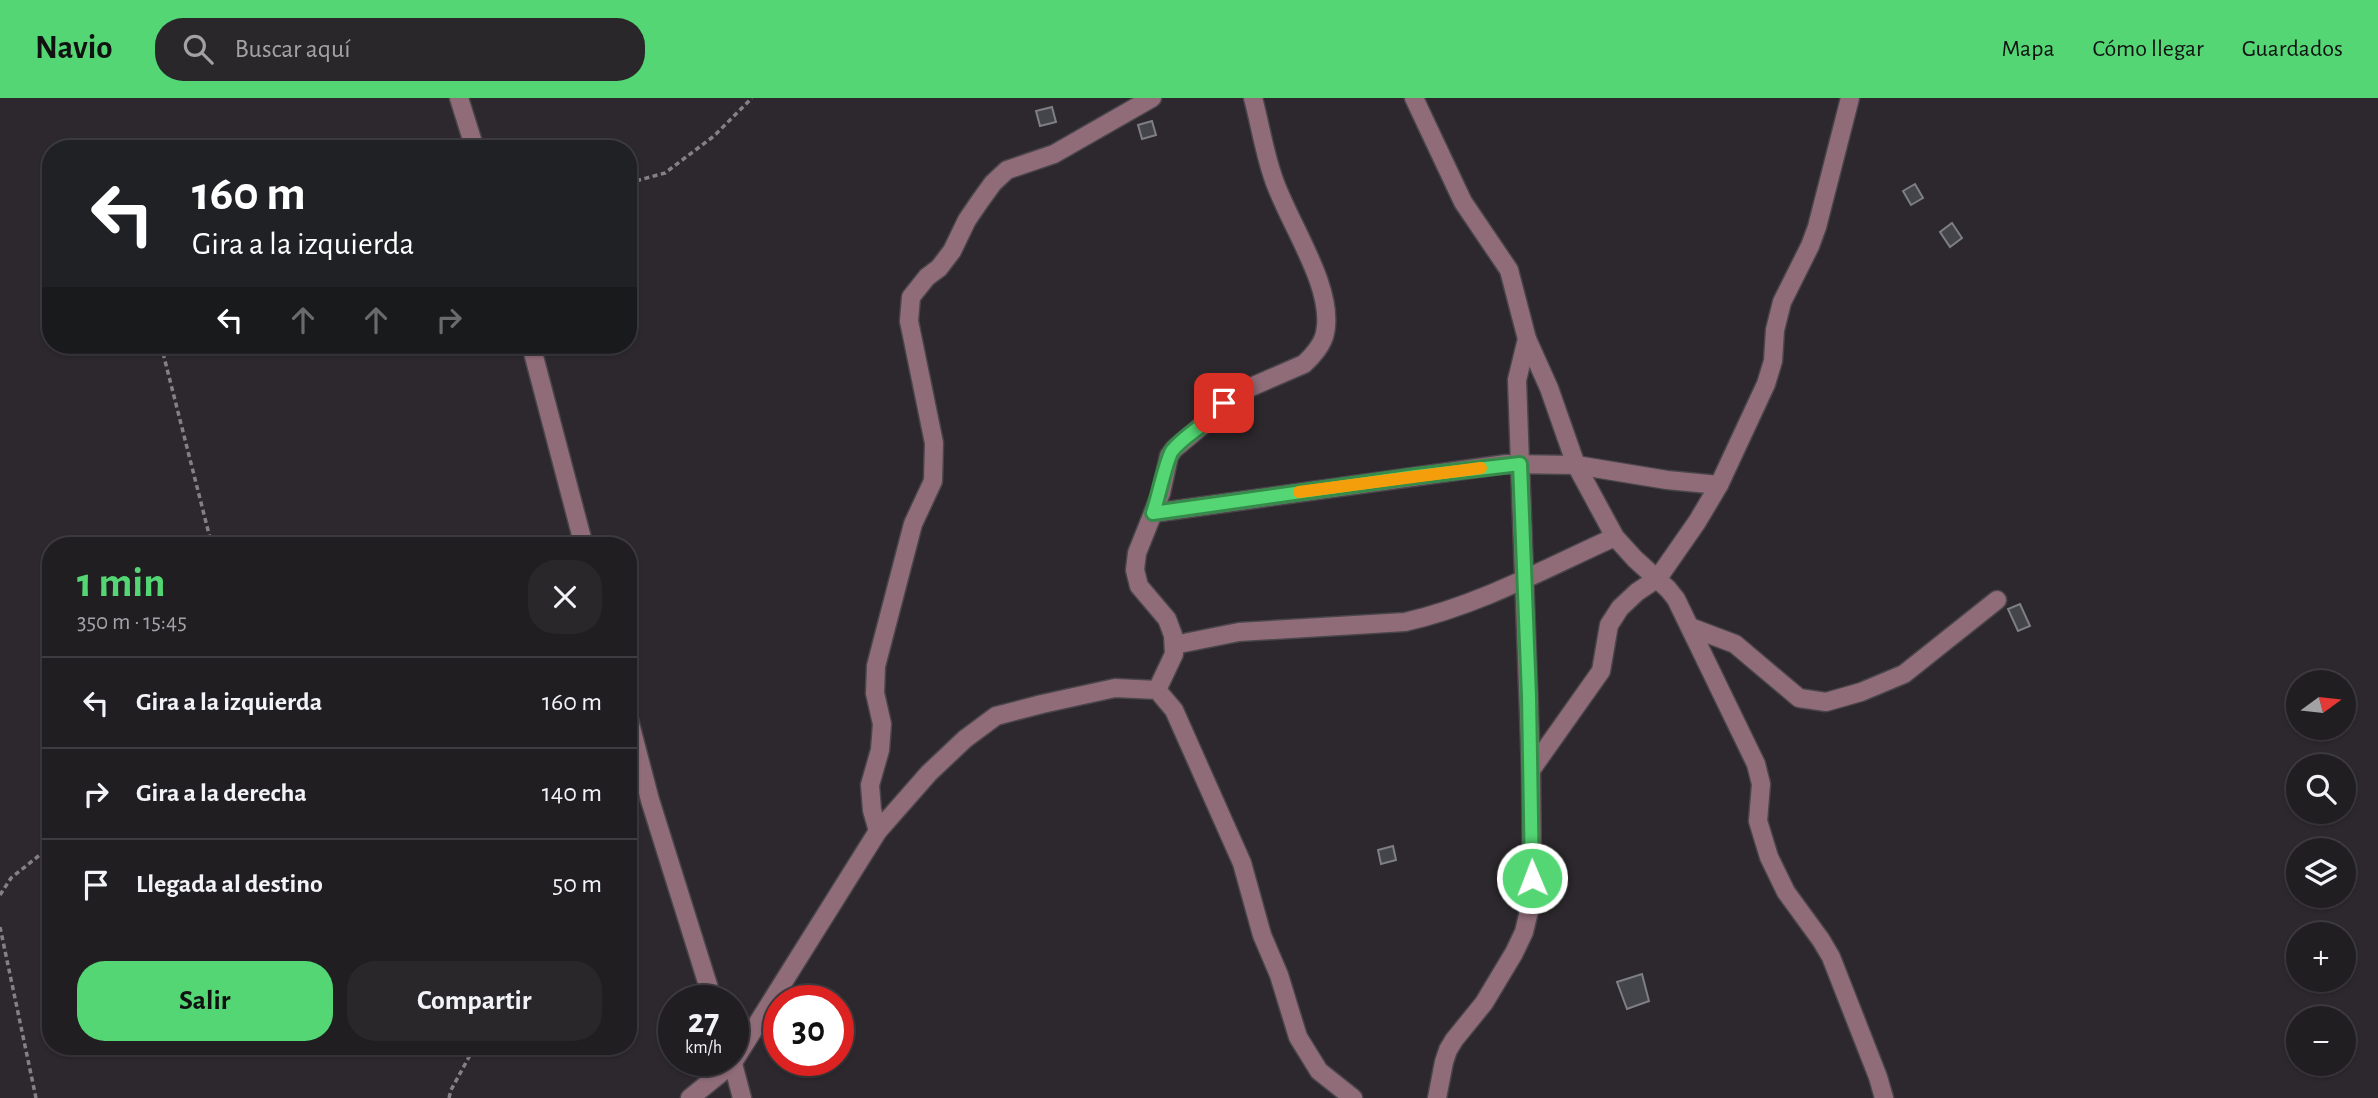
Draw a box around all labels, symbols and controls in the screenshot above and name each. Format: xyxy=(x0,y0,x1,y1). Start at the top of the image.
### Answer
search box xyxy=(155,18,645,81)
icon: search xyxy=(179,30,217,68)
text: Navio xyxy=(35,32,113,65)
text: Buscar aquí xyxy=(235,36,351,62)
text: Mapa xyxy=(2001,37,2055,61)
text: Cómo llegar xyxy=(2093,37,2204,61)
text: Guardados xyxy=(2242,37,2343,61)
icon: left xyxy=(77,168,168,259)
text: 160 m xyxy=(192,170,306,219)
text: Gira a la izquierda xyxy=(192,228,414,260)
icon: left xyxy=(211,301,249,339)
icon: ahead xyxy=(284,301,322,339)
icon: ahead xyxy=(357,301,395,339)
icon: right xyxy=(430,301,468,339)
pin xyxy=(1194,373,1254,433)
icon: arrive xyxy=(1205,384,1243,422)
button: close xyxy=(528,560,602,634)
text: 1 min xyxy=(77,562,166,604)
text: 350 m · 15:45 xyxy=(77,611,187,634)
north arrow xyxy=(2286,670,2356,740)
map controls xyxy=(2286,670,2356,1076)
icon: left xyxy=(77,684,115,722)
text: Gira a la izquierda xyxy=(136,689,322,715)
text: 160 m xyxy=(542,689,602,715)
button: search xyxy=(2286,754,2356,824)
icon: right xyxy=(77,775,115,813)
text: Gira a la derecha xyxy=(136,780,307,806)
text: 140 m xyxy=(542,780,602,806)
button: layers xyxy=(2286,838,2356,908)
position arrow xyxy=(1495,841,1569,915)
icon: arrive xyxy=(77,866,115,904)
text: Llegada al destino xyxy=(136,871,323,897)
text: 50 m xyxy=(552,871,602,897)
button: + xyxy=(2286,922,2356,992)
button: Salir xyxy=(77,961,333,1041)
button: Compartir xyxy=(347,961,602,1041)
speed limit sign: 30 xyxy=(763,985,854,1076)
text: 27 xyxy=(688,1004,719,1039)
button: − xyxy=(2286,1006,2356,1076)
text: km/h xyxy=(685,1039,722,1057)

